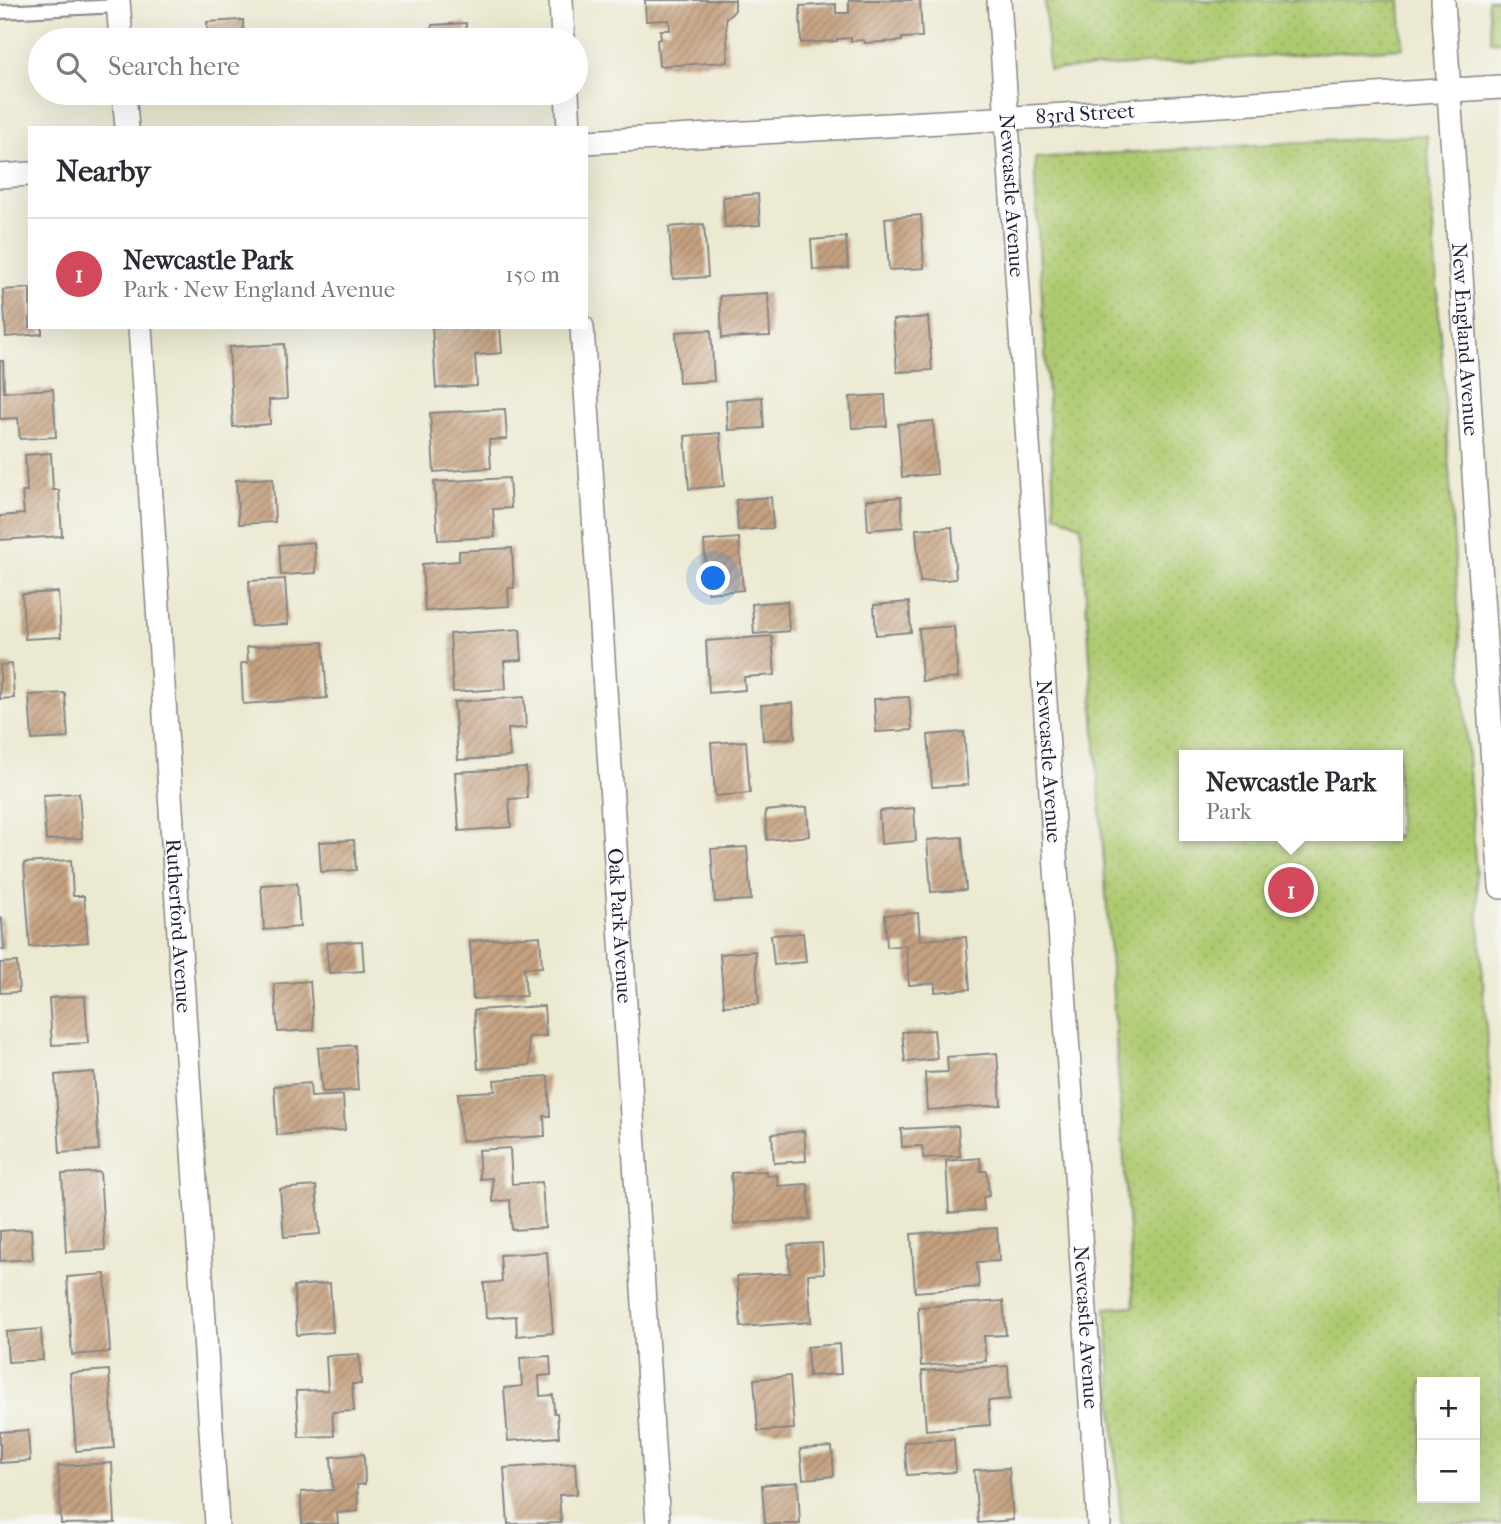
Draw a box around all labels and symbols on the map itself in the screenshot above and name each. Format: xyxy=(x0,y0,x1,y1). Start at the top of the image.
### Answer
street label: 83rd Street xyxy=(1035,98,1136,129)
street label: Newcastle Avenue xyxy=(995,113,1029,278)
street label: New England Avenue xyxy=(1447,242,1483,437)
your location xyxy=(696,561,730,595)
street label: Newcastle Avenue xyxy=(1032,679,1066,844)
street label: Rutherford Avenue xyxy=(161,838,196,1014)
street label: Oak Park Avenue xyxy=(603,847,637,1004)
pin: 1 xyxy=(1268,864,1314,916)
street label: Newcastle Avenue xyxy=(1069,1245,1103,1410)

